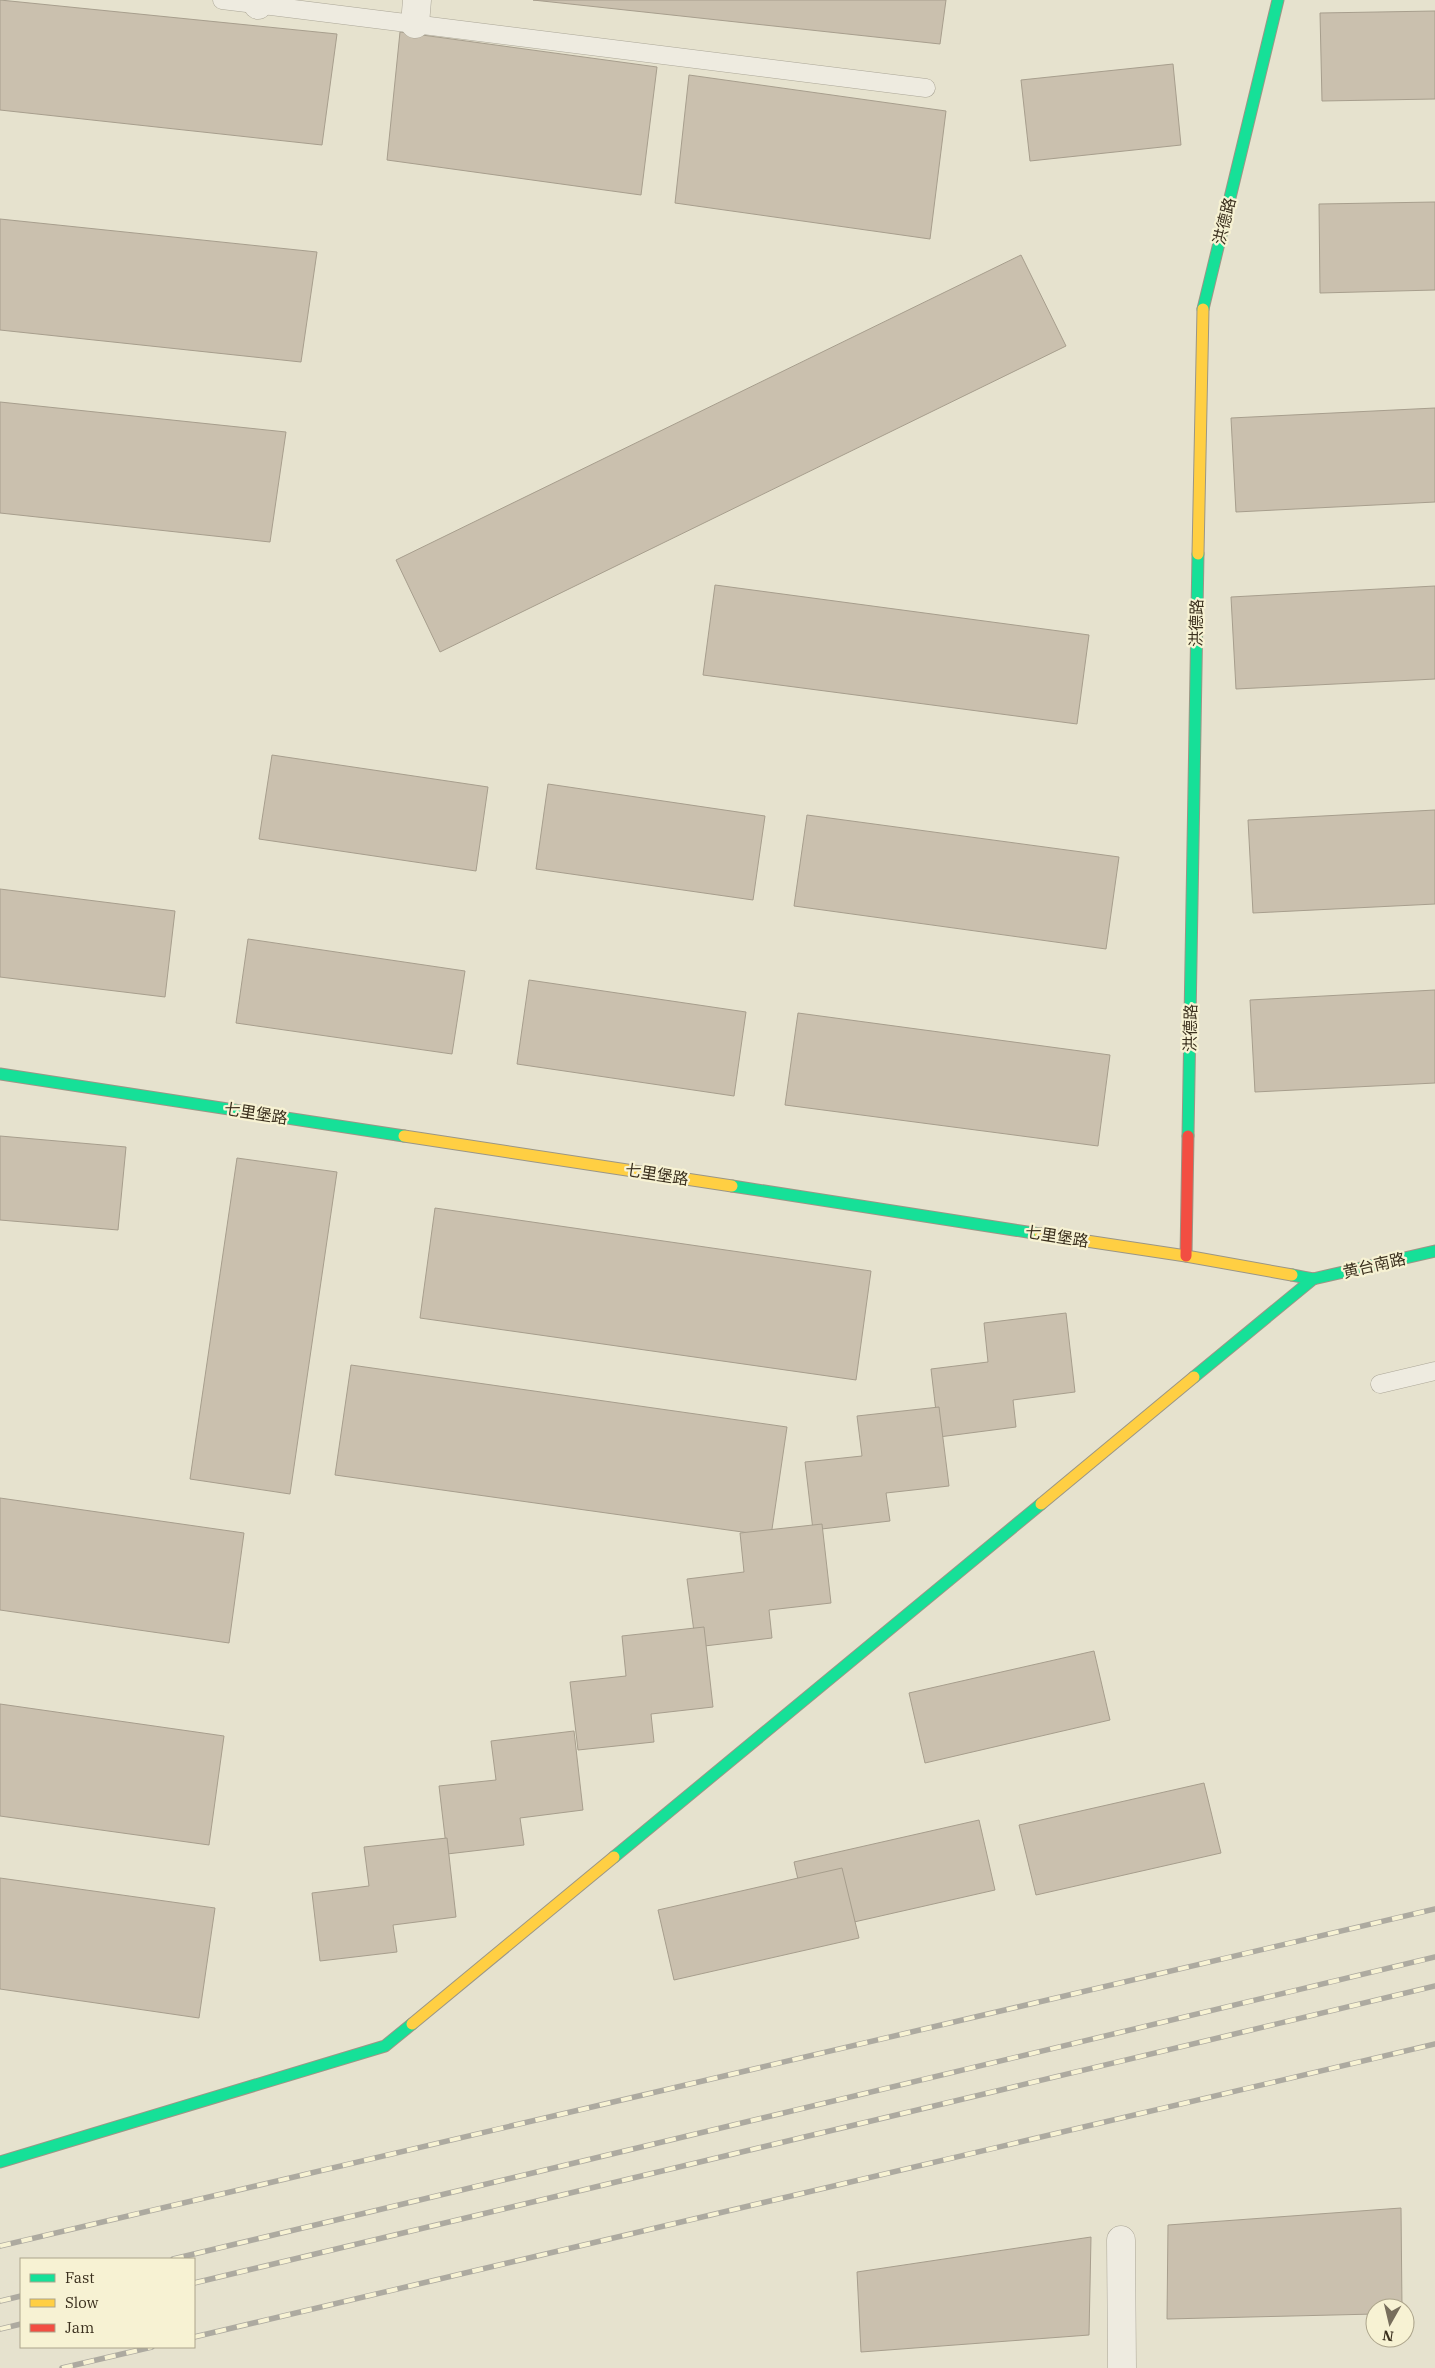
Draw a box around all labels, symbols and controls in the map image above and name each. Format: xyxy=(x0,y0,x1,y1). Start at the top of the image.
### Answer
street label: 洪德路 xyxy=(1208,195,1240,247)
street label: 洪德路 xyxy=(1186,599,1206,647)
street label: 洪德路 xyxy=(1180,1004,1200,1052)
street label: 七里堡路 xyxy=(223,1098,289,1128)
street label: 七里堡路 xyxy=(624,1159,690,1189)
street label: 七里堡路 xyxy=(1024,1221,1090,1251)
street label: 黄台南路 xyxy=(1341,1248,1407,1282)
legend xyxy=(20,2258,195,2348)
text: Fast xyxy=(65,2268,95,2287)
text: Slow xyxy=(65,2293,99,2312)
north arrow xyxy=(1365,2298,1415,2348)
text: Jam xyxy=(65,2318,94,2337)
text: N xyxy=(1381,2326,1395,2346)

